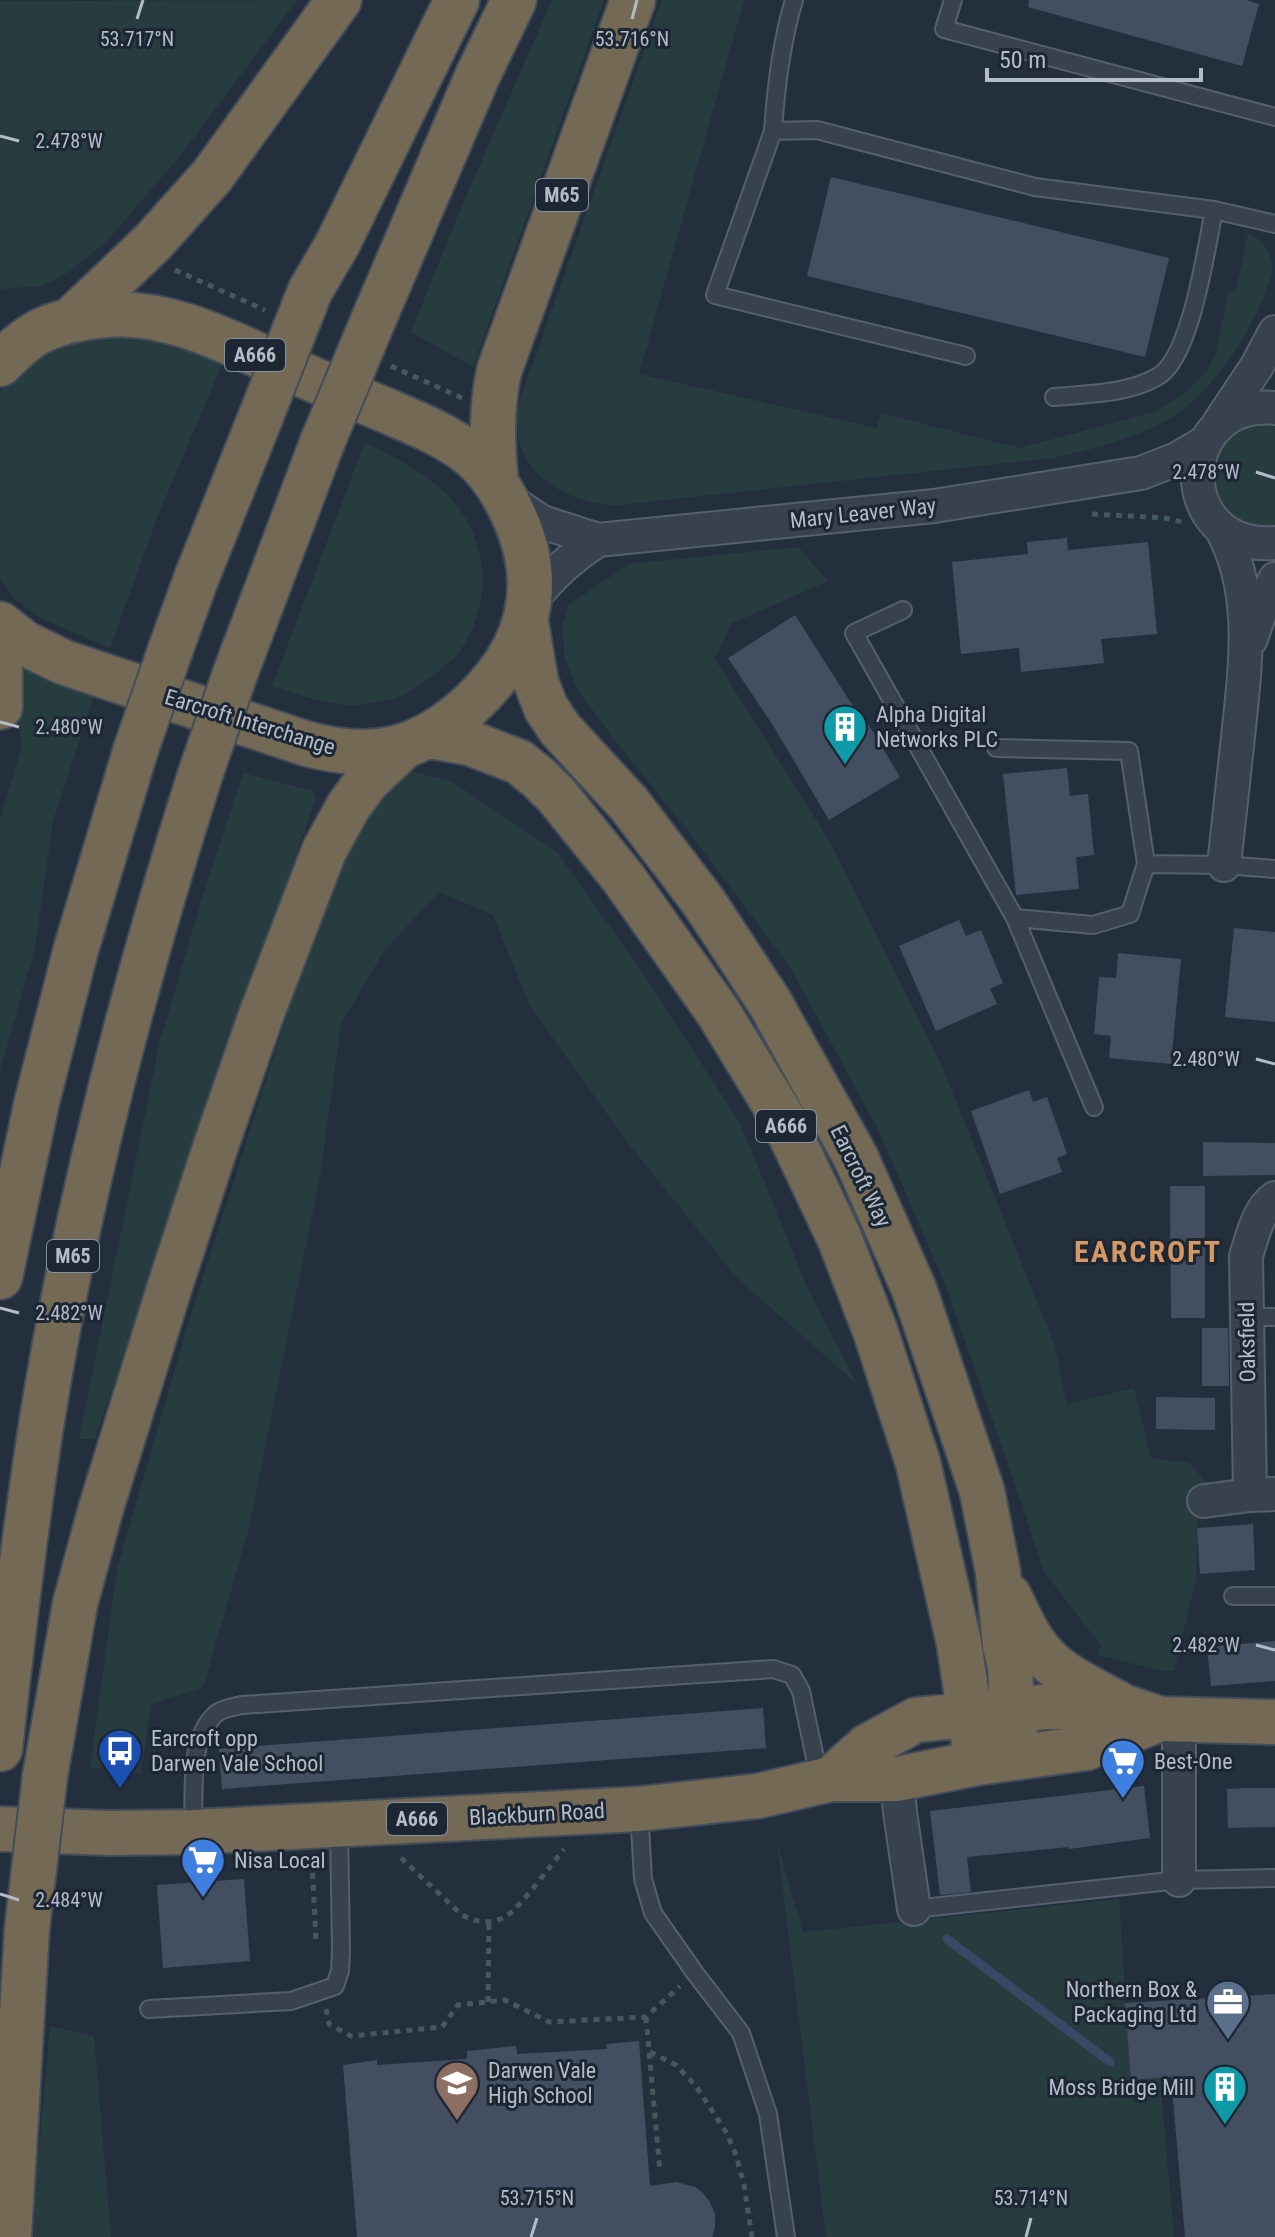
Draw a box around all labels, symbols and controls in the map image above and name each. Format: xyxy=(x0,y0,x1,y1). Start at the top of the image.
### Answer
text: 53.717°N xyxy=(100,27,174,51)
text: 53.716°N xyxy=(595,27,669,51)
scale bar xyxy=(987,32,1201,82)
text: 50 m xyxy=(999,46,1046,74)
text: 2.478°W xyxy=(35,129,103,153)
road number: M65 xyxy=(536,179,588,211)
road number: A666 xyxy=(225,339,285,371)
text: 2.478°W xyxy=(1172,460,1240,484)
street label: Mary Leaver Way xyxy=(789,493,937,533)
street label: Earcroft Interchange xyxy=(162,684,338,760)
place label: Alpha Digital Networks PLC xyxy=(876,702,998,752)
building icon: Alpha Digital Networks PLC xyxy=(821,703,869,766)
text: 2.480°W xyxy=(35,715,103,739)
text: 2.480°W xyxy=(1172,1047,1240,1071)
road number: A666 xyxy=(756,1110,816,1142)
street label: Earcroft Way xyxy=(826,1121,896,1231)
district label: EARCROFT xyxy=(1074,1234,1222,1269)
road number: M65 xyxy=(47,1240,99,1272)
text: 2.482°W xyxy=(35,1301,103,1325)
street label: Oaksfield xyxy=(1234,1301,1260,1383)
text: 2.482°W xyxy=(1172,1633,1240,1657)
place label: Earcroft opp Darwen Vale School xyxy=(151,1726,323,1776)
bus stop icon: Earcroft opp Darwen Vale School xyxy=(96,1727,144,1790)
supermarket icon: Best-One xyxy=(1099,1737,1147,1800)
place label: Best-One xyxy=(1154,1749,1233,1774)
street label: Blackburn Road xyxy=(469,1798,605,1830)
road number: A666 xyxy=(387,1803,447,1835)
supermarket icon: Nisa Local xyxy=(179,1836,227,1899)
place label: Nisa Local xyxy=(234,1848,326,1873)
text: 2.484°W xyxy=(35,1888,103,1912)
place label: Northern Box & Packaging Ltd xyxy=(1066,1977,1197,2027)
office icon: Northern Box & Packaging Ltd xyxy=(1204,1978,1252,2041)
place label: Darwen Vale High School xyxy=(488,2058,596,2108)
school or university icon: Darwen Vale High School xyxy=(433,2059,481,2122)
building icon: Moss Bridge Mill xyxy=(1201,2063,1249,2126)
place label: Moss Bridge Mill xyxy=(1049,2075,1194,2100)
text: 53.715°N xyxy=(500,2186,574,2210)
text: 53.714°N xyxy=(994,2186,1068,2210)

